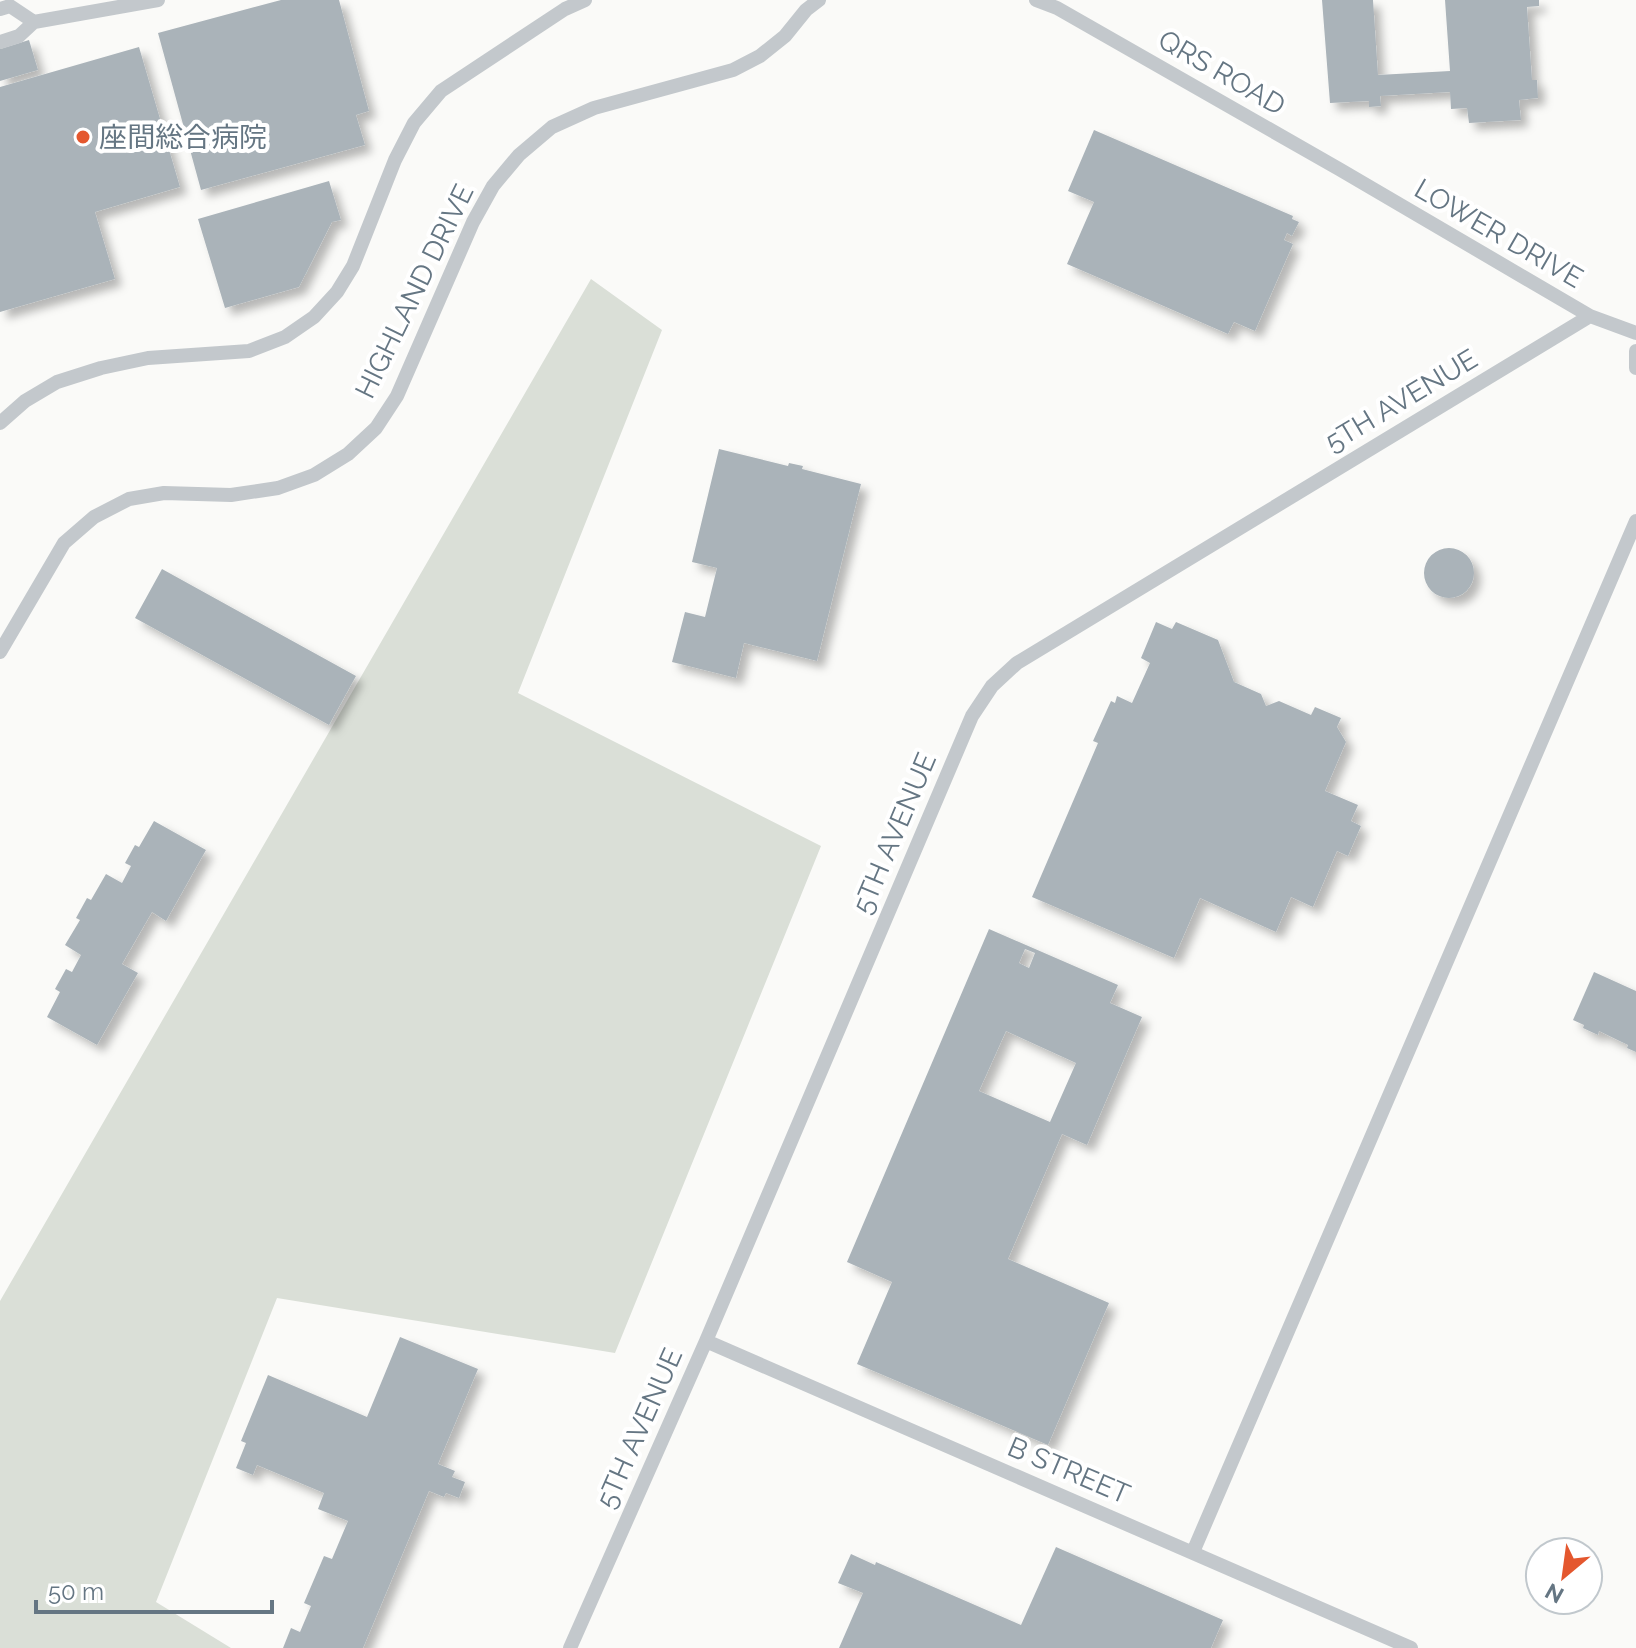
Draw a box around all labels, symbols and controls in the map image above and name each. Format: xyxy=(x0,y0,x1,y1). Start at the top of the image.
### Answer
street label: QRS ROAD xyxy=(1152,23,1291,122)
place label: 座間総合病院 xyxy=(99,121,267,154)
marker: 座間総合病院 xyxy=(74,128,92,146)
street label: LOWER DRIVE xyxy=(1409,172,1589,295)
street label: HIGHLAND DRIVE xyxy=(348,179,480,403)
street label: 5TH AVENUE xyxy=(1319,342,1483,459)
street label: 5TH AVENUE xyxy=(846,748,943,919)
street label: 5TH AVENUE xyxy=(589,1343,689,1513)
street label: B STREET xyxy=(1003,1430,1135,1511)
north arrow xyxy=(1524,1536,1604,1616)
scale bar xyxy=(36,1564,272,1614)
text: 50 m xyxy=(48,1577,104,1606)
text: N xyxy=(1541,1578,1568,1609)

